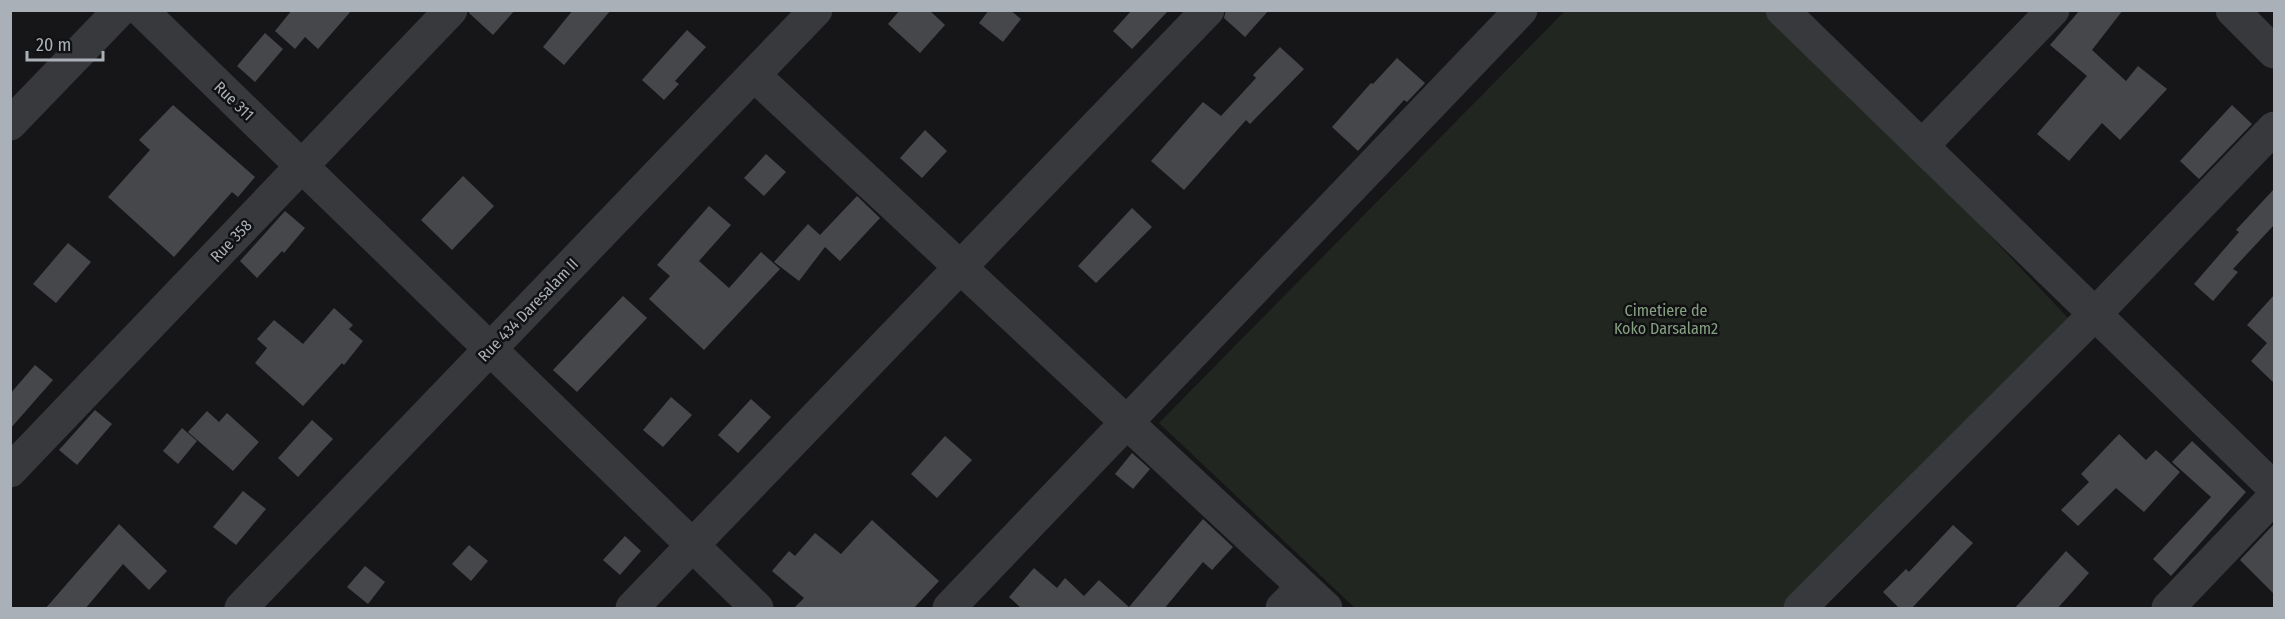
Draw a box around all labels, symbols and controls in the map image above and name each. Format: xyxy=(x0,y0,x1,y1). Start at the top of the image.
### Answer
scale bar xyxy=(27,24,104,62)
text: 20 m xyxy=(36,34,71,56)
street label: Rue 311 xyxy=(210,78,258,124)
street label: Rue 358 xyxy=(206,216,256,266)
street label: Rue 434 Daresalam II xyxy=(474,255,582,365)
park label: Cimetiere de Koko Darsalam2 xyxy=(1614,301,1718,338)

